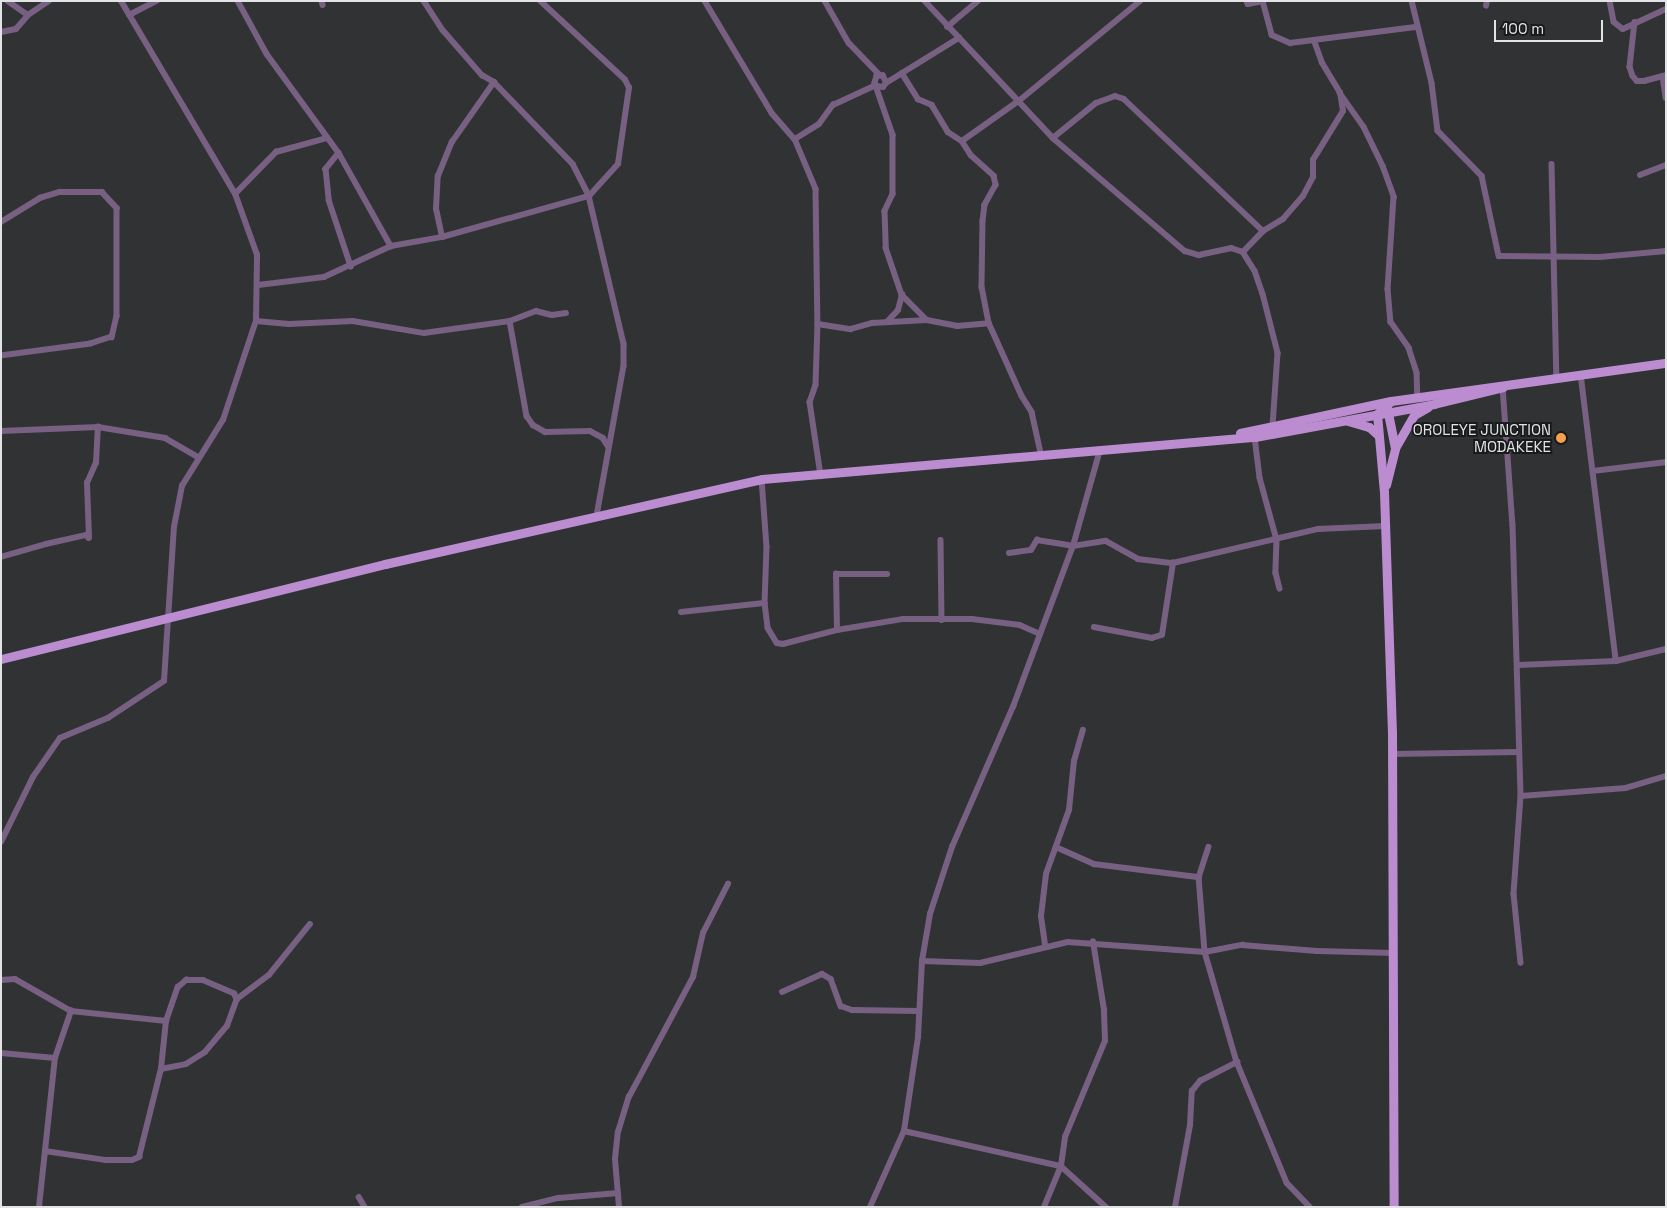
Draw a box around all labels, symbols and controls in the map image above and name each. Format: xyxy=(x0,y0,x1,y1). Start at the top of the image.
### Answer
scale bar xyxy=(1497,10,1606,42)
text: 100 m xyxy=(1502,19,1544,38)
place label: OROLEYE JUNCTION MODAKEKE xyxy=(1413,420,1551,455)
marker: OROLEYE JUNCTION MODAKEKE xyxy=(1555,432,1567,444)

